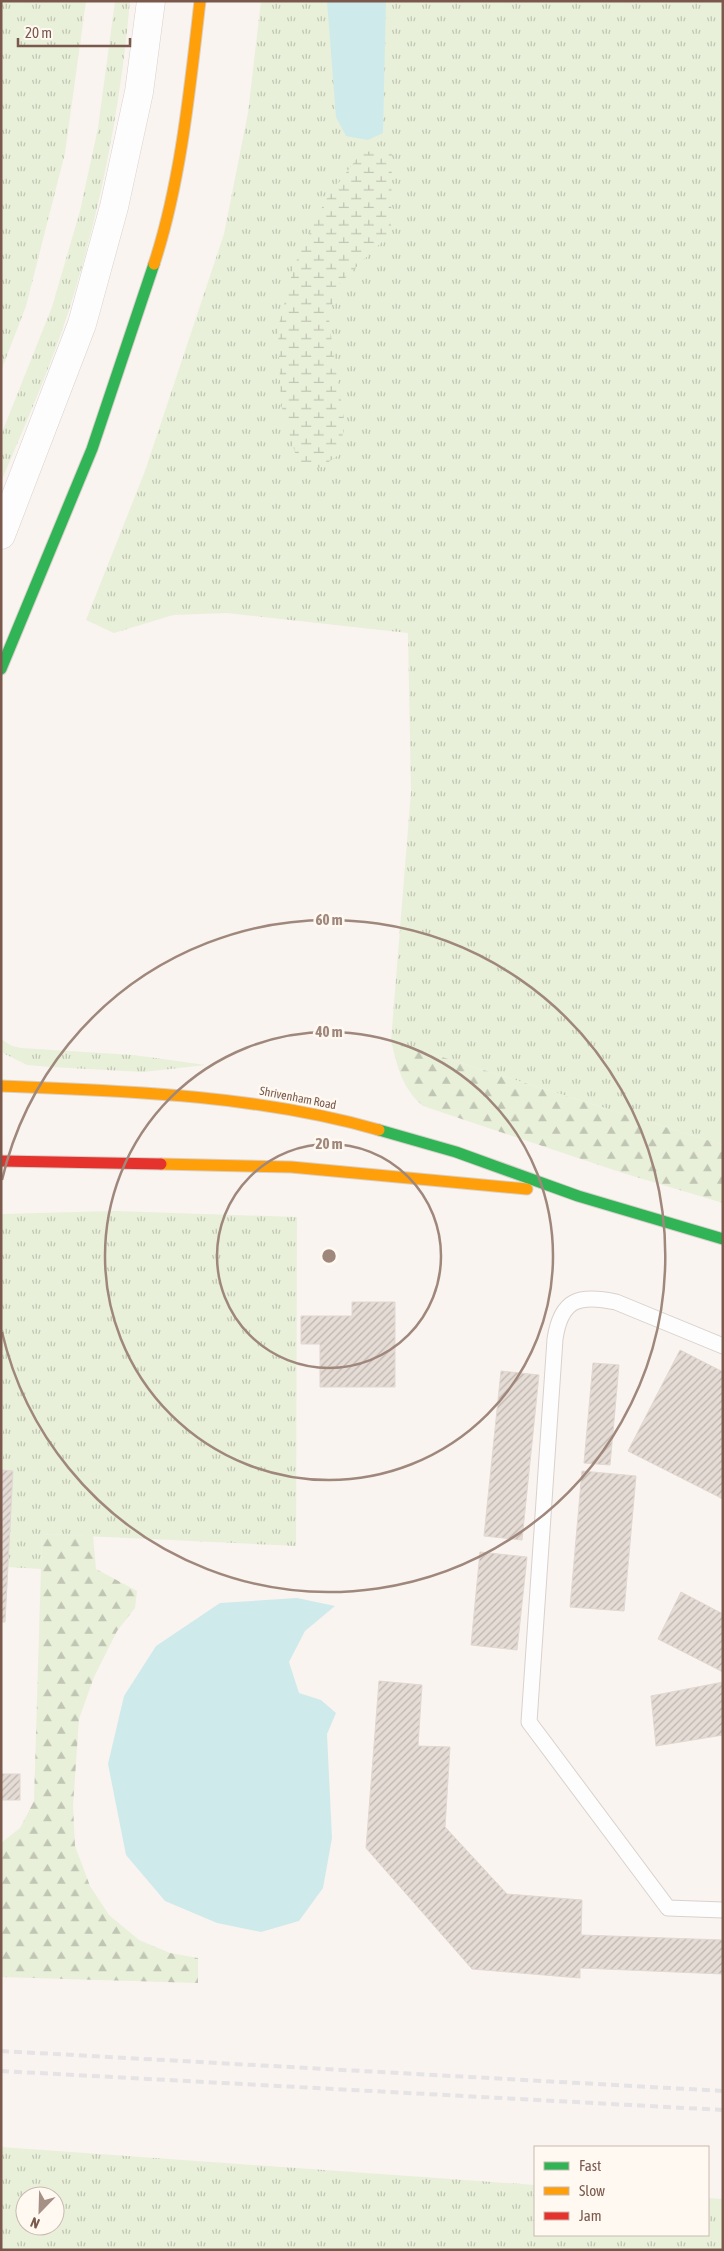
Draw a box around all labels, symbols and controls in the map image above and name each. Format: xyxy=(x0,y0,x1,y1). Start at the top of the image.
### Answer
scale bar xyxy=(18,15,130,47)
text: 20 m xyxy=(25,24,52,41)
text: 60 m xyxy=(316,911,343,928)
text: 40 m xyxy=(315,1023,343,1040)
street label: Shrivenham Road xyxy=(258,1084,338,1112)
text: 20 m xyxy=(316,1135,343,1152)
centre of rings xyxy=(320,1247,338,1265)
legend xyxy=(534,2146,709,2236)
text: Fast xyxy=(579,2157,601,2174)
text: Slow xyxy=(579,2182,605,2199)
north arrow xyxy=(15,2186,65,2236)
text: Jam xyxy=(579,2207,602,2224)
text: N xyxy=(28,2214,42,2232)

